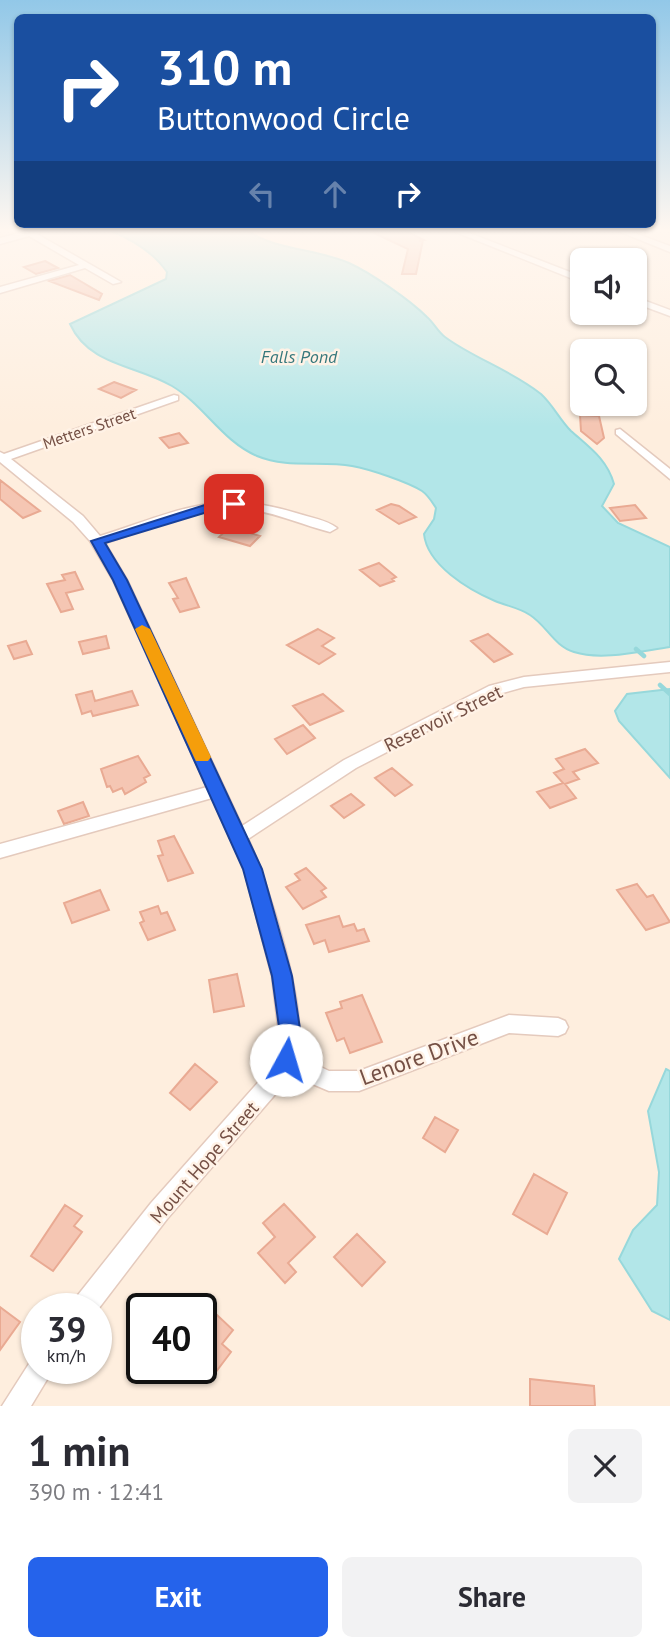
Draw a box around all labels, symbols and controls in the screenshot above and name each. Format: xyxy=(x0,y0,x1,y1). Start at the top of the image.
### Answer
text: 310 m xyxy=(157,35,292,99)
icon: right xyxy=(42,42,133,133)
text: Buttonwood Circle xyxy=(157,97,410,139)
icon: left xyxy=(243,175,281,213)
icon: ahead xyxy=(316,175,354,213)
icon: right xyxy=(389,175,427,213)
map controls xyxy=(570,248,647,416)
button: sound xyxy=(570,248,647,325)
button: search xyxy=(570,339,647,416)
water label: Falls Pond xyxy=(261,345,338,368)
street label: Metters Street xyxy=(40,403,139,453)
pin xyxy=(204,474,264,534)
icon: arrive xyxy=(215,485,253,523)
street label: Reservoir Street xyxy=(380,679,506,757)
street label: Lenore Drive xyxy=(355,1022,482,1091)
position arrow xyxy=(249,1023,323,1097)
street label: Mount Hope Street xyxy=(144,1096,264,1228)
speed limit sign: 40 xyxy=(126,1293,217,1384)
text: 39 xyxy=(47,1306,86,1352)
text: km/h xyxy=(47,1344,86,1367)
text: 1 min xyxy=(28,1423,130,1478)
button: close xyxy=(568,1429,642,1503)
text: 390 m · 12:41 xyxy=(28,1477,164,1506)
button: Exit xyxy=(28,1557,328,1637)
button: Share xyxy=(342,1557,642,1637)

